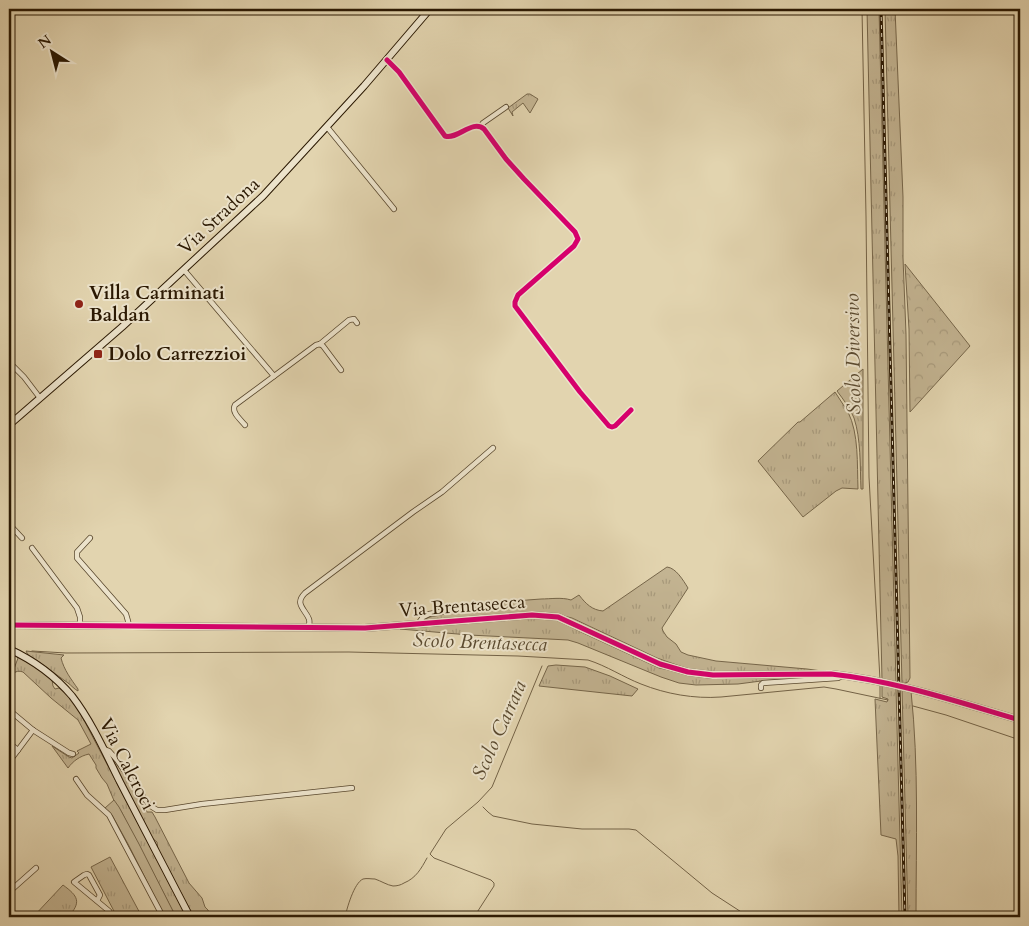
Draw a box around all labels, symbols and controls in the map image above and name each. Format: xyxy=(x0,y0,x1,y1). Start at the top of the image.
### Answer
north arrow xyxy=(28,28,78,78)
text: N xyxy=(34,31,55,53)
street label: Via Stradona xyxy=(173,171,265,261)
place label: Villa Carminati Baldan xyxy=(89,280,225,328)
water label: Scolo Diversivo xyxy=(838,293,868,415)
marker: Villa Carminati Baldan xyxy=(73,298,85,310)
place label: Dolo Carrezzioi xyxy=(108,341,246,367)
marker: Dolo Carrezzioi xyxy=(92,348,104,360)
street label: Via Brentasecca xyxy=(398,589,526,623)
water label: Scolo Brentasecca xyxy=(412,626,548,658)
water label: Scolo Carrara xyxy=(465,676,533,784)
street label: Via Calcroci xyxy=(93,714,161,814)

